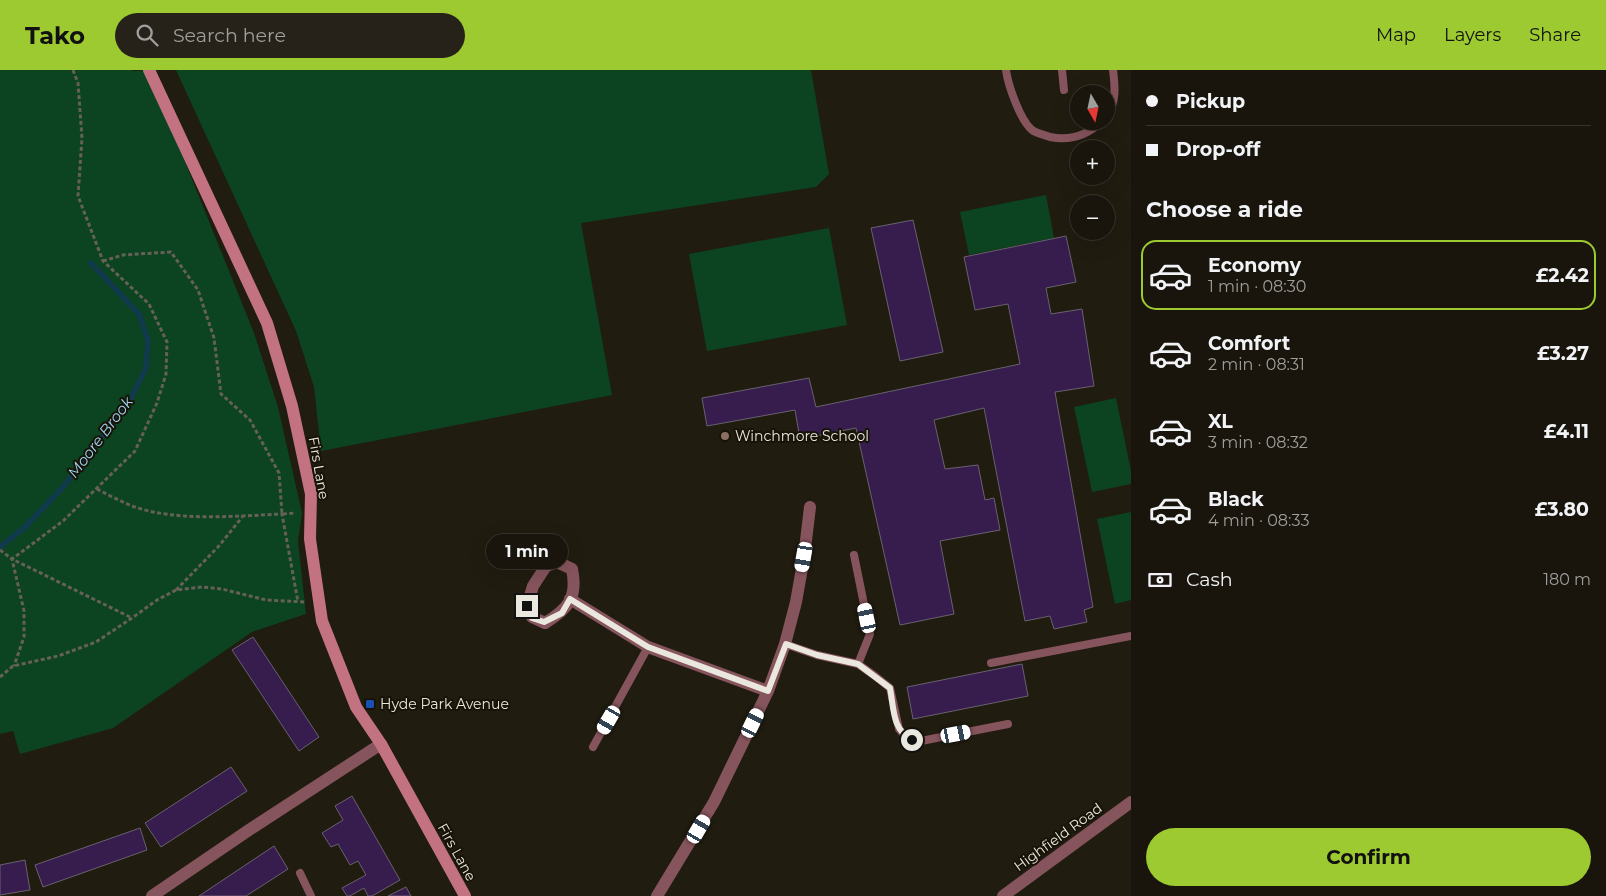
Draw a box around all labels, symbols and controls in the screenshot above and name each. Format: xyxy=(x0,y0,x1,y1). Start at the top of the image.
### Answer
search box xyxy=(115,13,465,58)
text: Tako xyxy=(25,21,85,50)
icon: search xyxy=(133,21,161,49)
text: Search here xyxy=(173,24,286,47)
text: Map xyxy=(1376,24,1416,46)
text: Layers xyxy=(1444,24,1501,46)
text: Share xyxy=(1529,24,1581,46)
north arrow xyxy=(1070,85,1115,130)
map controls xyxy=(1070,85,1115,240)
text: Pickup xyxy=(1176,90,1245,113)
text: Drop-off xyxy=(1176,138,1260,161)
button: + xyxy=(1070,140,1115,185)
button: − xyxy=(1070,195,1115,240)
text: Choose a ride xyxy=(1146,196,1303,223)
icon: car xyxy=(1148,253,1193,298)
text: Economy xyxy=(1208,254,1301,277)
text: £2.42 xyxy=(1536,264,1589,287)
text: 1 min · 08:30 xyxy=(1208,277,1306,296)
icon: car xyxy=(1148,331,1193,376)
text: Comfort xyxy=(1208,332,1290,355)
text: £3.27 xyxy=(1537,342,1589,365)
text: 2 min · 08:31 xyxy=(1208,355,1305,374)
water label: Moore Brook xyxy=(63,392,137,481)
icon: car xyxy=(1148,409,1193,454)
text: XL xyxy=(1208,410,1233,433)
text: £4.11 xyxy=(1544,420,1589,443)
place label: Winchmore School xyxy=(735,427,869,445)
marker: Winchmore School xyxy=(719,430,731,442)
text: 3 min · 08:32 xyxy=(1208,433,1308,452)
street label: Firs Lane xyxy=(305,435,333,501)
icon: car xyxy=(1148,487,1193,532)
text: Black xyxy=(1208,488,1264,511)
text: £3.80 xyxy=(1535,498,1589,521)
text: 4 min · 08:33 xyxy=(1208,511,1309,530)
callout: 1 min xyxy=(486,534,568,568)
car xyxy=(794,541,813,573)
text: 1 min xyxy=(505,542,549,561)
icon: cash xyxy=(1146,566,1174,594)
text: Cash xyxy=(1186,568,1233,591)
text: 180 m xyxy=(1543,570,1591,589)
route end xyxy=(516,595,538,617)
car xyxy=(856,602,877,634)
place label: Hyde Park Avenue xyxy=(380,695,509,713)
marker: Hyde Park Avenue xyxy=(364,698,376,710)
car xyxy=(595,703,622,737)
car xyxy=(739,706,766,740)
car xyxy=(939,724,972,744)
route start xyxy=(901,729,923,751)
street label: Highfield Road xyxy=(1010,799,1106,875)
car xyxy=(685,812,712,846)
street label: Firs Lane xyxy=(434,820,480,884)
button: Confirm xyxy=(1146,828,1591,886)

